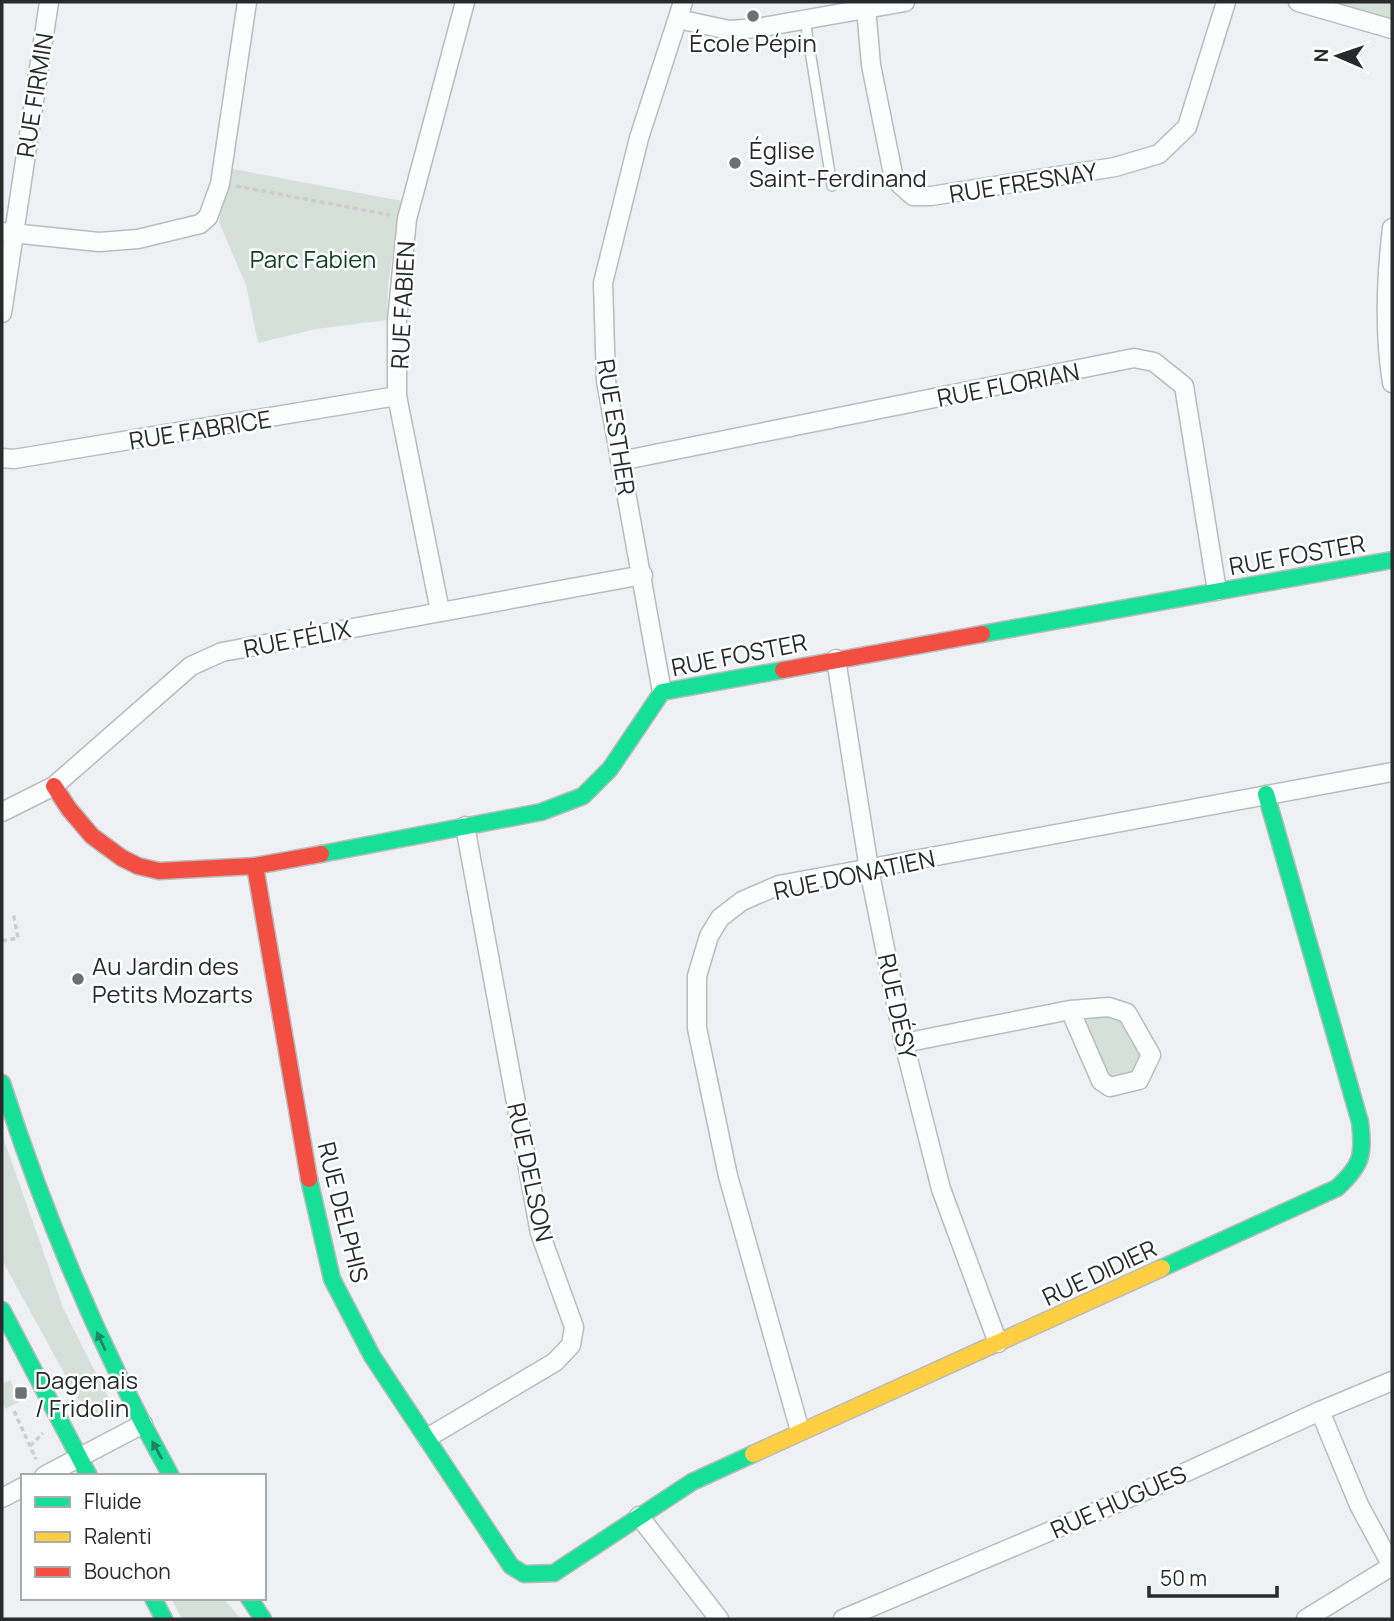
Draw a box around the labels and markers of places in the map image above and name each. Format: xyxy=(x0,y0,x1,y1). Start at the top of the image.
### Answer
marker: École Pépin xyxy=(745,8,761,24)
place label: École Pépin xyxy=(689,26,817,59)
place label: Église Saint-Ferdinand xyxy=(749,133,927,194)
marker: Église Saint-Ferdinand xyxy=(727,155,743,171)
place label: Au Jardin des Petits Mozarts xyxy=(92,949,253,1010)
marker: Au Jardin des Petits Mozarts xyxy=(70,971,86,987)
place label: Dagenais / Fridolin xyxy=(35,1363,138,1424)
marker: Dagenais / Fridolin xyxy=(13,1385,29,1401)

